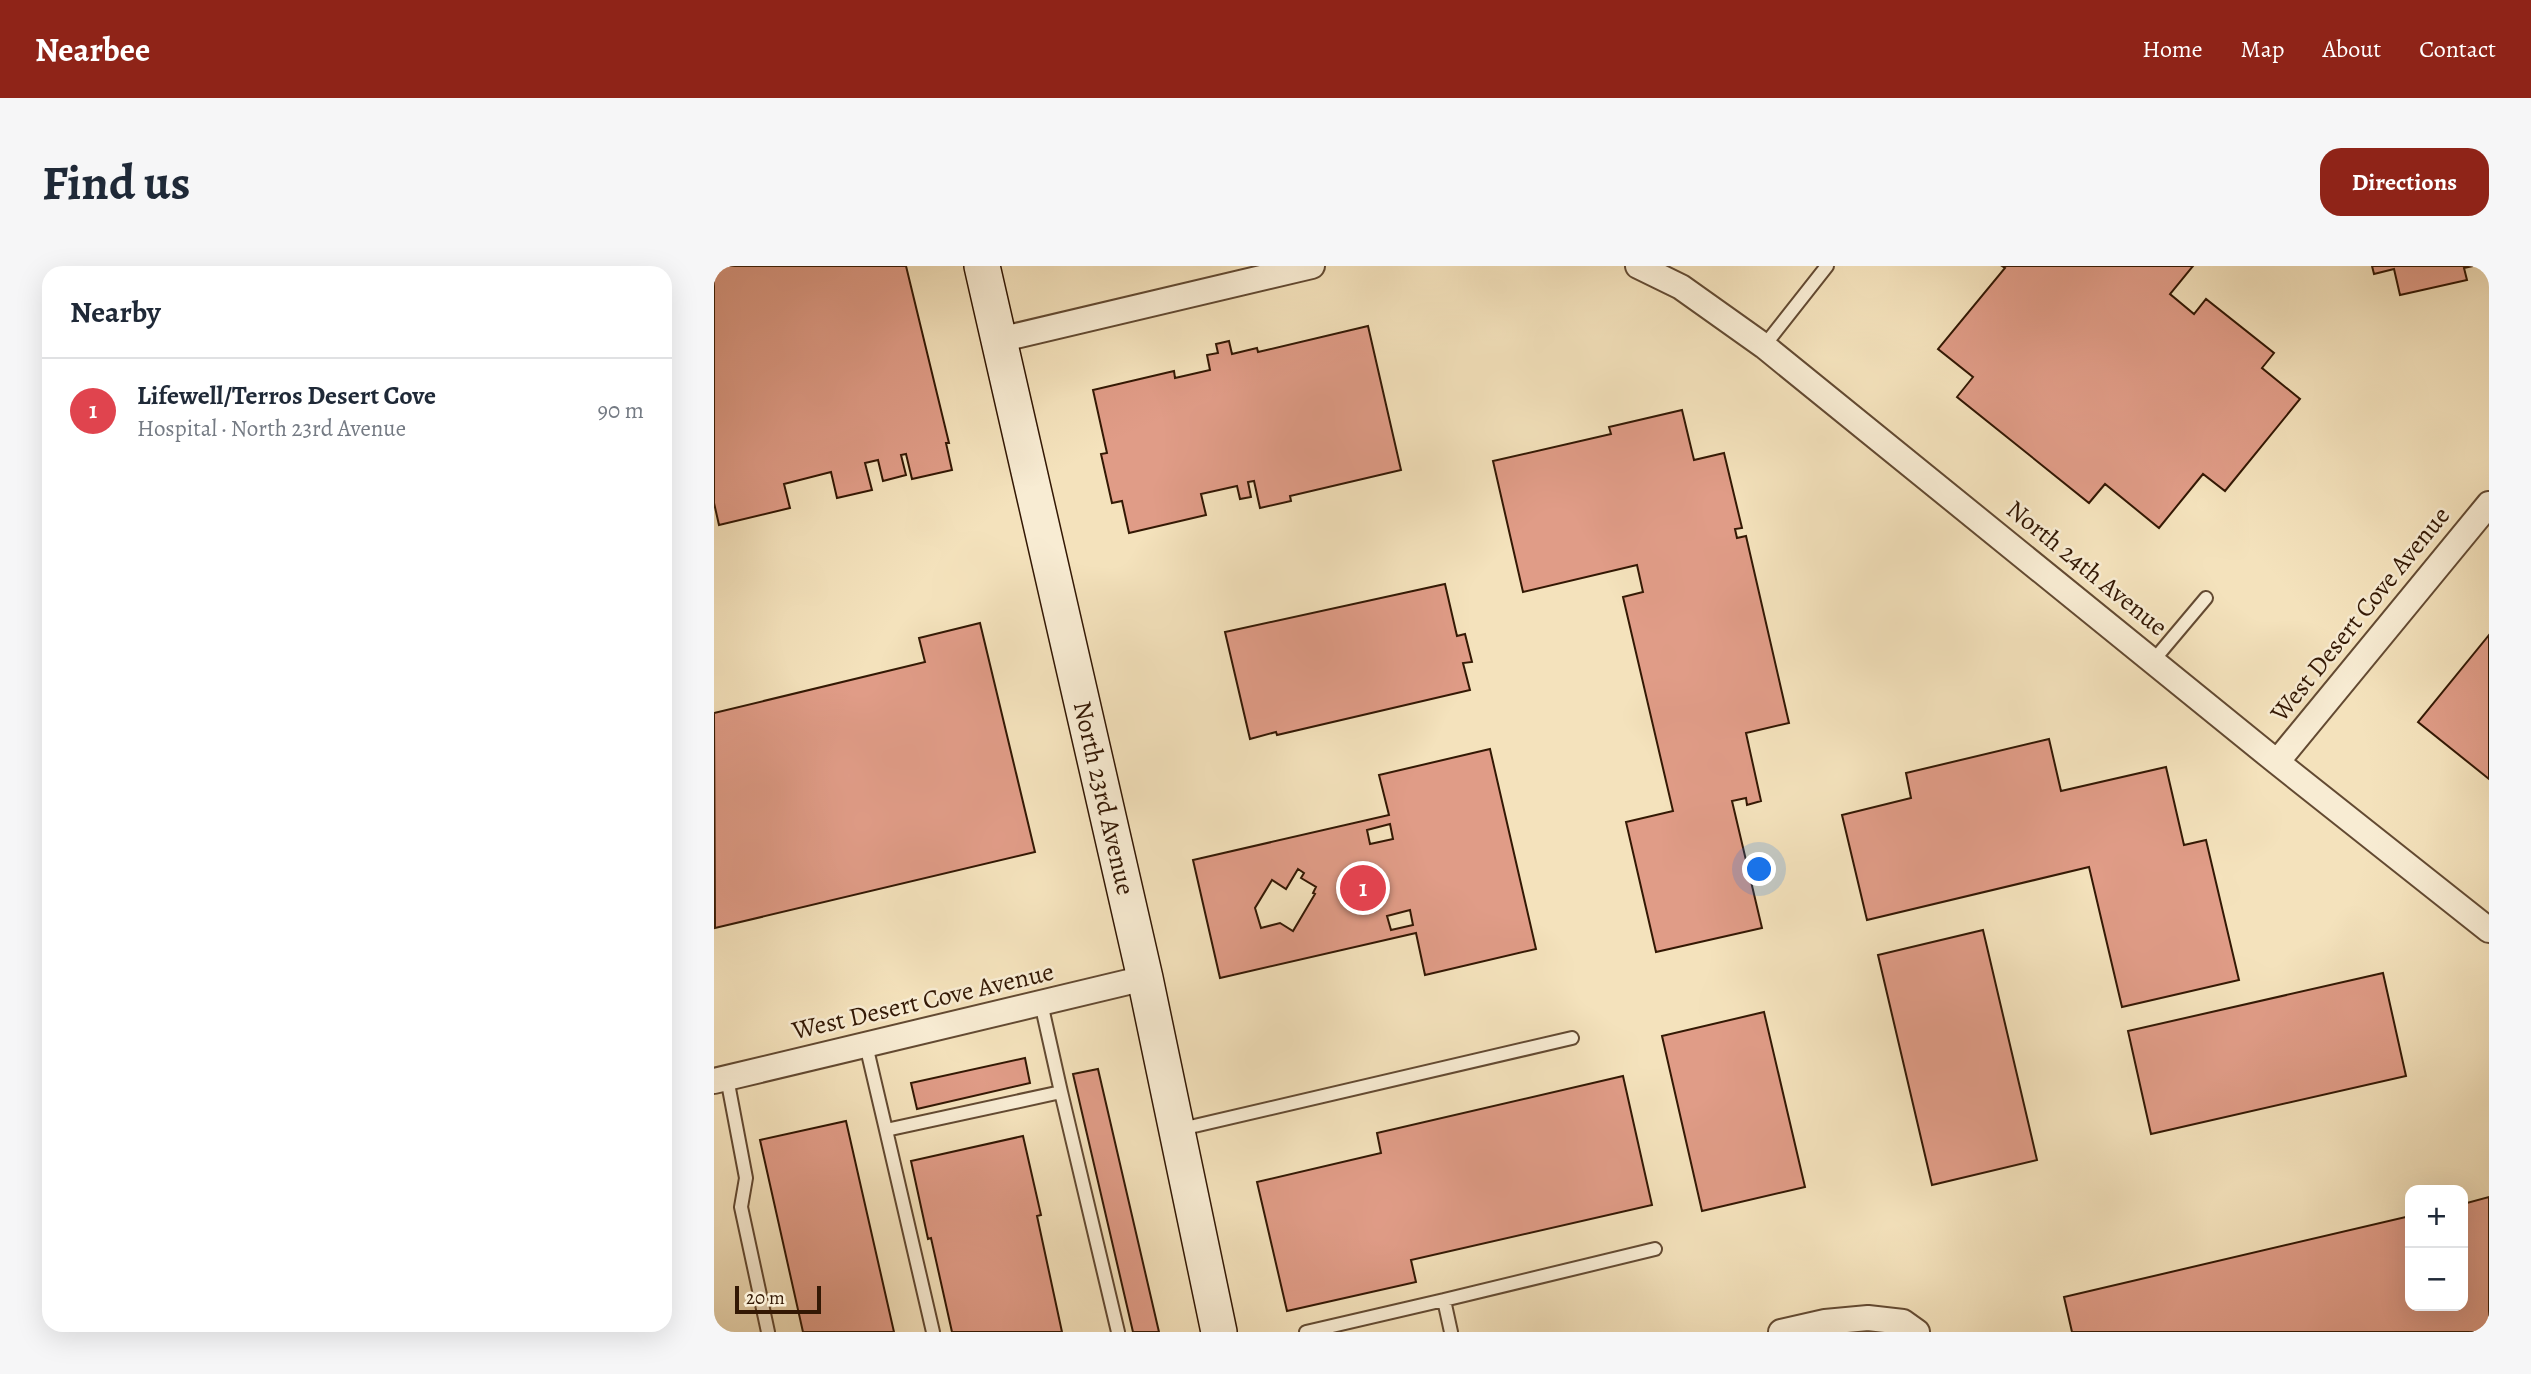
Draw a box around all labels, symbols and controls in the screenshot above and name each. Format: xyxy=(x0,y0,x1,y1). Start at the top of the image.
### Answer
text: Nearbee xyxy=(35,27,150,72)
text: Home xyxy=(2142,33,2203,65)
text: Map xyxy=(2241,33,2285,65)
text: About xyxy=(2323,33,2381,65)
text: Contact xyxy=(2419,33,2496,65)
button: Directions xyxy=(2320,148,2489,216)
text: Find us xyxy=(42,149,190,216)
text: Nearby xyxy=(70,292,161,332)
text: Lifewell/Terros Desert Cove xyxy=(137,378,436,413)
text: 1 xyxy=(89,395,97,426)
text: 90 m xyxy=(598,395,644,426)
text: Hospital · North 23rd Avenue xyxy=(137,413,406,444)
street label: North 24th Avenue xyxy=(1999,492,2175,644)
street label: West Desert Cove Avenue xyxy=(2262,499,2458,730)
street label: North 23rd Avenue xyxy=(1065,698,1143,898)
your location xyxy=(1742,852,1776,886)
pin: 1 xyxy=(1340,862,1386,914)
street label: West Desert Cove Avenue xyxy=(788,954,1057,1048)
map controls xyxy=(2405,1185,2468,1311)
button: + xyxy=(2405,1185,2468,1248)
button: − xyxy=(2405,1248,2468,1311)
scale bar xyxy=(735,1283,821,1315)
text: 20 m xyxy=(746,1285,785,1311)

